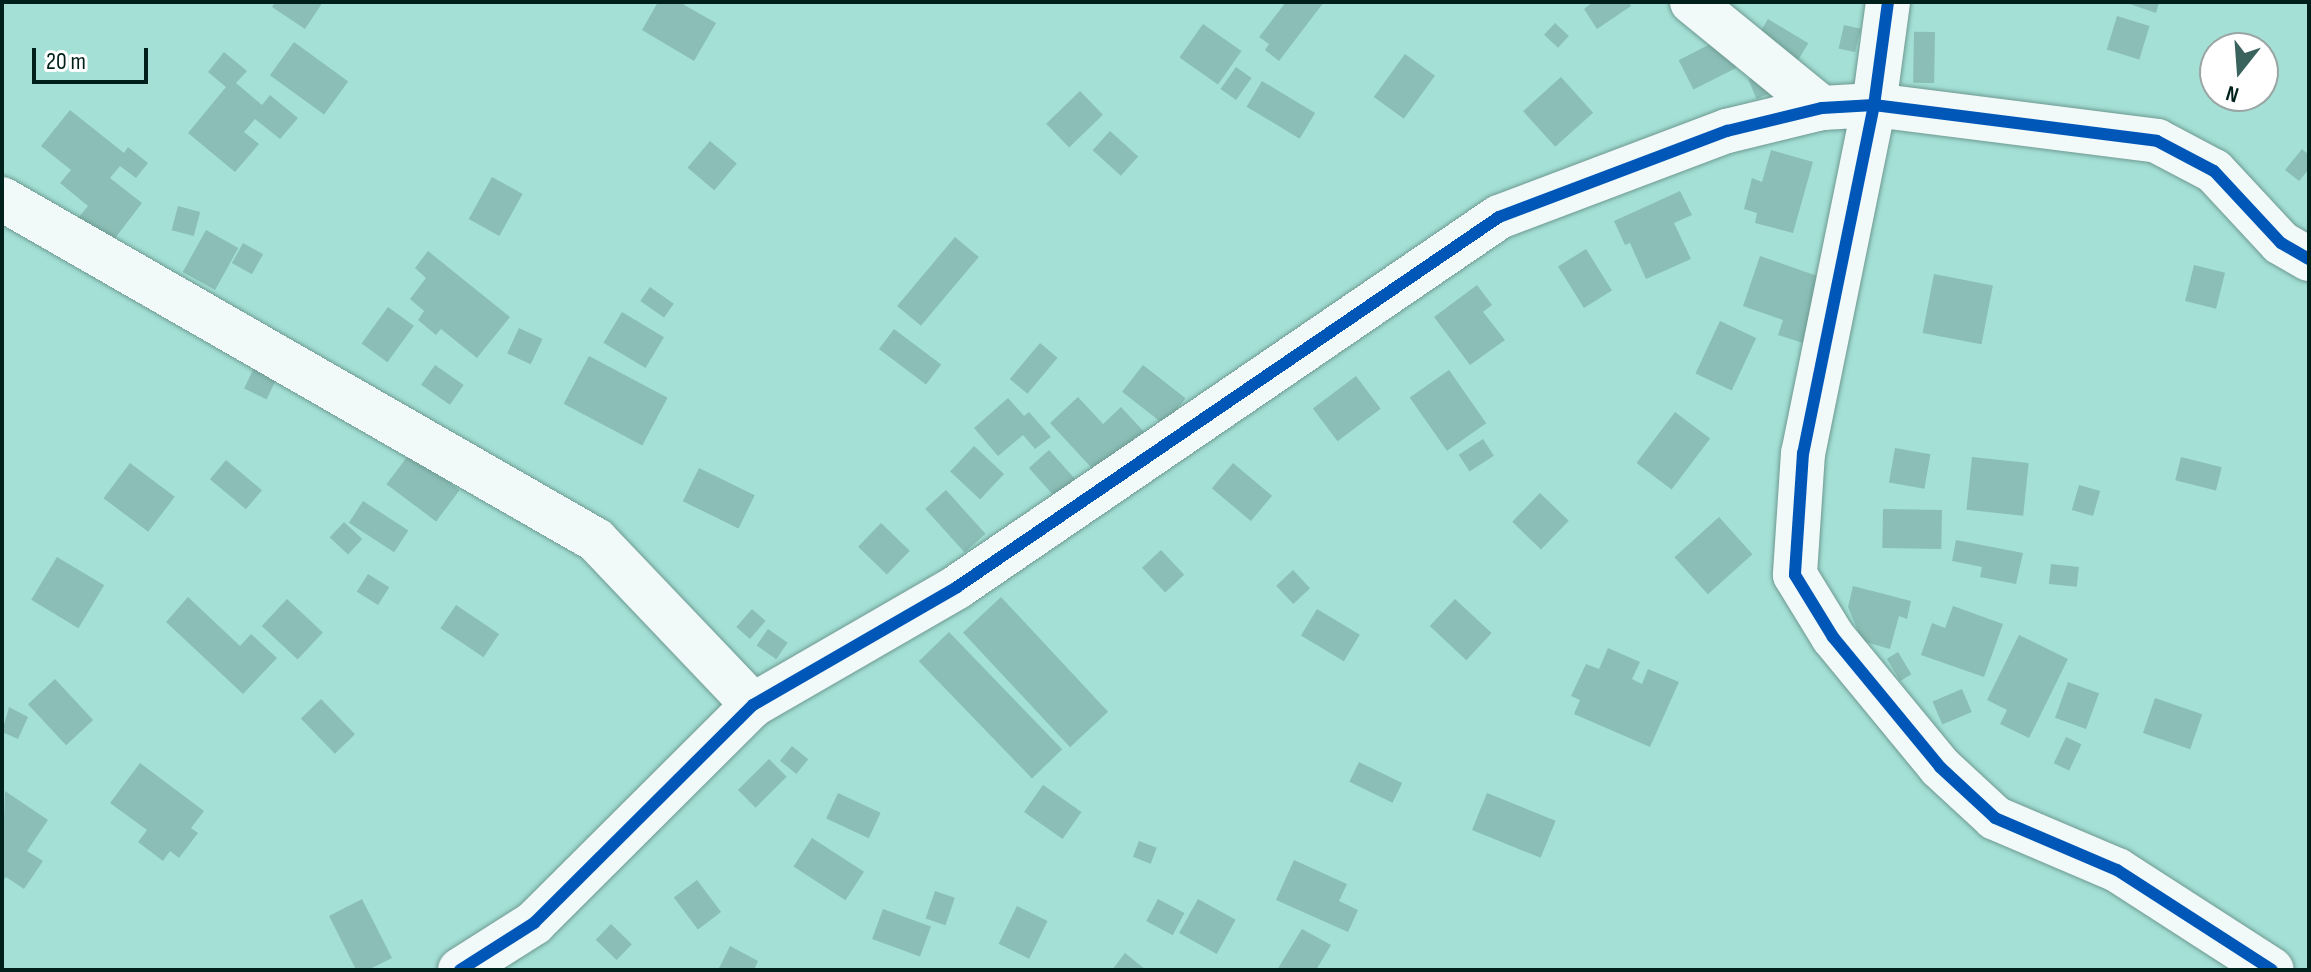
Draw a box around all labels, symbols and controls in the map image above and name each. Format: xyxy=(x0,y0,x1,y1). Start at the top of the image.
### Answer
scale bar xyxy=(36,32,152,82)
north arrow xyxy=(2199,32,2279,112)
text: 20 m xyxy=(46,47,86,76)
text: N xyxy=(2223,79,2242,108)

